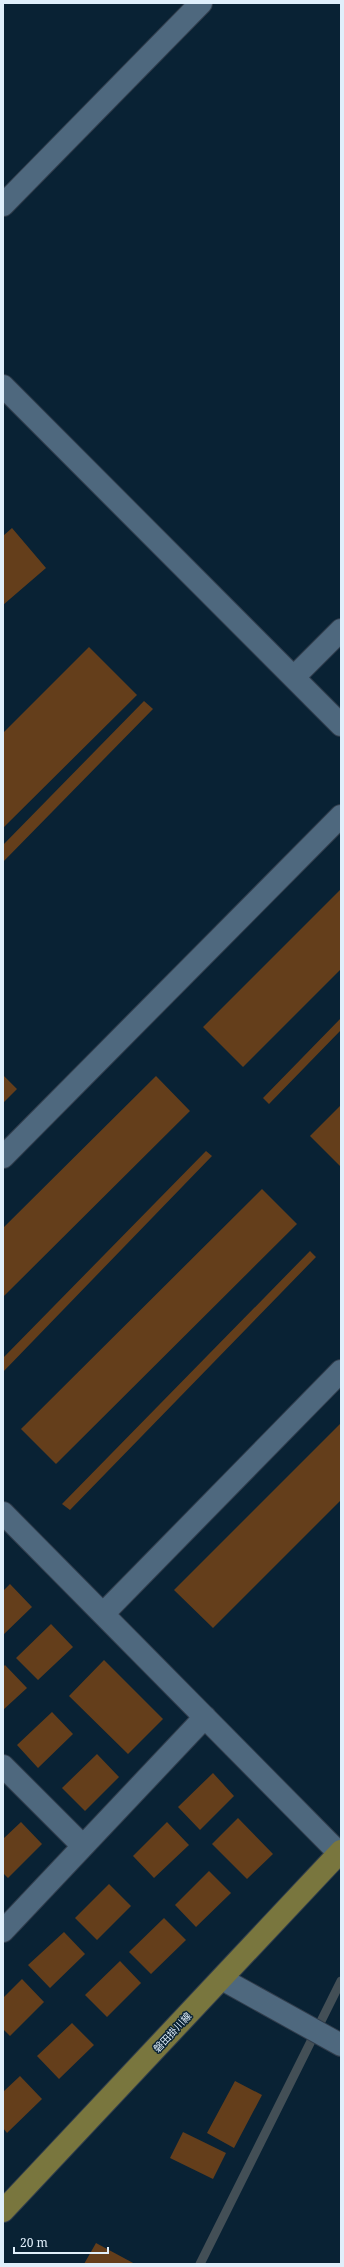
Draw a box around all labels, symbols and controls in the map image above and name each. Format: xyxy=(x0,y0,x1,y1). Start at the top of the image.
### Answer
street label: 磐田掛川線 xyxy=(150,2009,194,2055)
scale bar xyxy=(14,2229,108,2255)
text: 20 m xyxy=(20,2234,48,2251)

